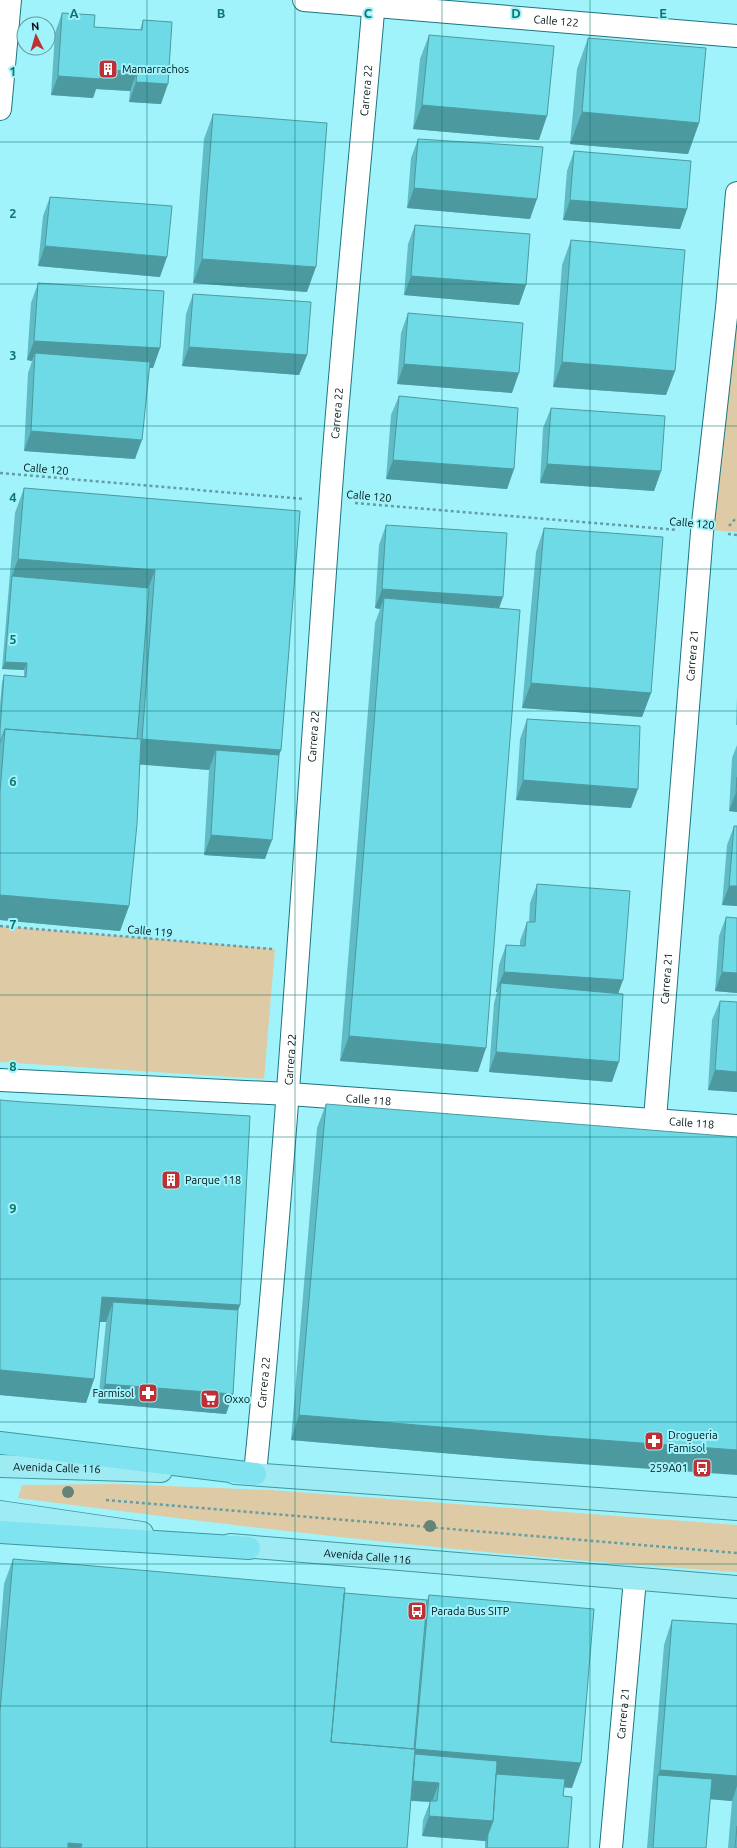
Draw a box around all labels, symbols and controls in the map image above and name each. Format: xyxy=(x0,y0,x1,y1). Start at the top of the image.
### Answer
text: A xyxy=(69,6,79,20)
text: B xyxy=(217,6,226,20)
text: C xyxy=(364,6,373,20)
text: D xyxy=(511,6,521,20)
text: E xyxy=(659,6,667,20)
street label: Calle 122 xyxy=(533,13,579,29)
north arrow xyxy=(16,16,56,56)
text: N xyxy=(31,20,40,32)
building icon: Mamarrachos xyxy=(97,58,119,80)
place label: Mamarrachos xyxy=(122,63,189,75)
text: 1 xyxy=(9,64,17,78)
street label: Carrera 22 xyxy=(358,64,374,117)
text: 2 xyxy=(9,206,17,220)
text: 3 xyxy=(9,348,17,362)
street label: Carrera 22 xyxy=(329,387,345,439)
street label: Calle 120 xyxy=(23,461,69,477)
street label: Calle 120 xyxy=(346,488,392,504)
text: 4 xyxy=(9,490,17,504)
street label: Calle 120 xyxy=(669,515,715,531)
street label: Carrera 21 xyxy=(684,629,700,682)
text: 5 xyxy=(9,632,17,646)
street label: Carrera 22 xyxy=(306,710,321,763)
text: 6 xyxy=(9,774,17,788)
text: 7 xyxy=(9,917,17,931)
street label: Calle 119 xyxy=(127,923,173,939)
street label: Carrera 21 xyxy=(658,952,674,1005)
street label: Carrera 22 xyxy=(282,1033,298,1086)
text: 8 xyxy=(9,1059,17,1073)
street label: Calle 118 xyxy=(345,1092,392,1107)
street label: Calle 118 xyxy=(669,1115,715,1130)
building icon: Parque 118 xyxy=(160,1169,182,1191)
place label: Parque 118 xyxy=(185,1174,241,1186)
text: 9 xyxy=(9,1201,17,1215)
street label: Carrera 22 xyxy=(255,1356,272,1409)
pharmacy icon: Farmisol xyxy=(137,1382,159,1404)
place label: Farmisol xyxy=(93,1387,134,1399)
supermarket icon: Oxxo xyxy=(199,1388,221,1410)
place label: Oxxo xyxy=(224,1393,250,1405)
place label: Drogueria Famisol xyxy=(668,1429,718,1454)
pharmacy icon: Drogueria Famisol xyxy=(643,1430,665,1452)
bus stop icon: 259A01 xyxy=(691,1457,713,1479)
street label: Avenida Calle 116 xyxy=(13,1460,101,1475)
place label: 259A01 xyxy=(650,1462,688,1474)
street label: Avenida Calle 116 xyxy=(323,1547,412,1566)
bus stop icon: Parada Bus SITP xyxy=(406,1600,428,1622)
place label: Parada Bus SITP xyxy=(431,1605,510,1617)
street label: Carrera 21 xyxy=(615,1687,631,1740)

